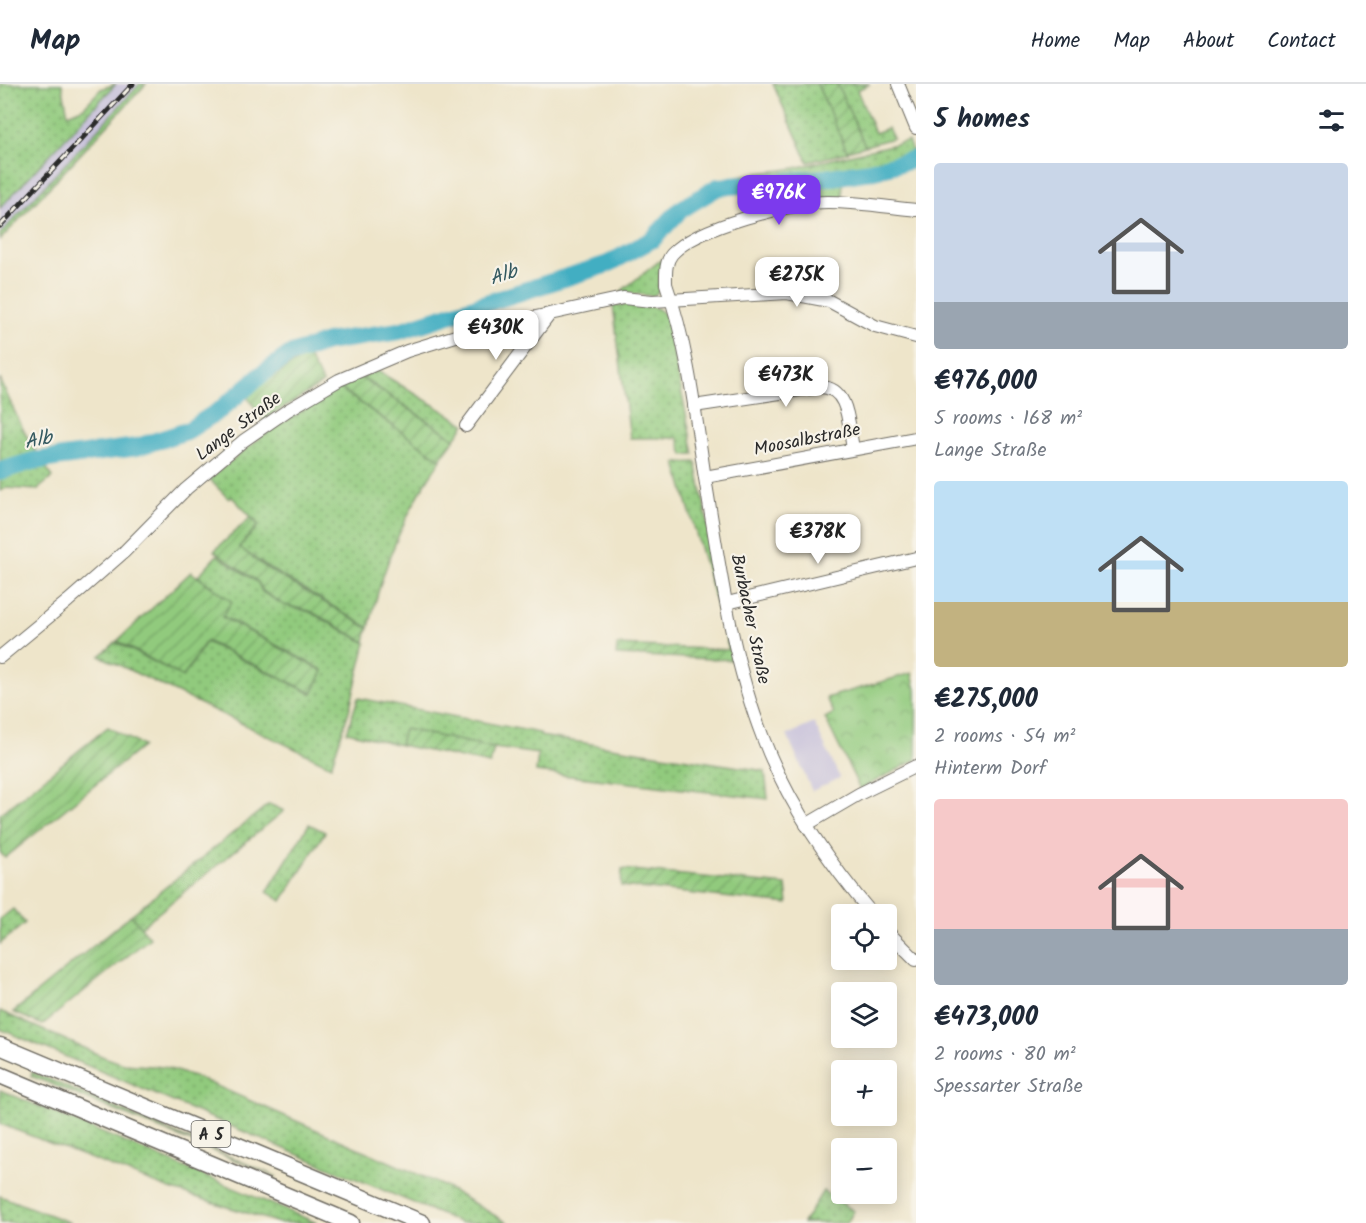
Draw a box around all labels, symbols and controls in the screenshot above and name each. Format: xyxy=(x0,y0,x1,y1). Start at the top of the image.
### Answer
text: Map xyxy=(30,19,81,64)
text: Home xyxy=(1031,25,1080,58)
text: Map xyxy=(1113,25,1150,58)
text: About xyxy=(1183,25,1234,58)
text: Contact xyxy=(1267,25,1336,58)
text: 5 homes xyxy=(934,99,1030,141)
icon: filters xyxy=(1315,104,1348,137)
pin: €976K xyxy=(737,175,821,226)
text: €976K xyxy=(751,178,807,210)
icon: home xyxy=(1087,202,1195,310)
water label: Alb xyxy=(486,256,524,295)
pin: €275K xyxy=(755,257,839,308)
text: €275K xyxy=(769,260,825,292)
pin: €430K xyxy=(454,310,538,361)
text: €430K xyxy=(468,313,524,345)
pin: €473K xyxy=(744,357,828,408)
text: €473K xyxy=(758,360,814,392)
text: €976,000 xyxy=(934,361,1037,403)
street label: Lange Straße xyxy=(190,385,288,469)
text: 5 rooms · 168 m² xyxy=(934,403,1082,435)
street label: Moosalbstraße xyxy=(751,416,863,465)
water label: Alb xyxy=(22,422,57,459)
text: Lange Straße xyxy=(934,435,1047,467)
pin: €378K xyxy=(776,514,860,565)
text: €378K xyxy=(790,517,846,549)
icon: home xyxy=(1087,520,1195,628)
street label: Burbacher Straße xyxy=(722,552,777,687)
text: €275,000 xyxy=(934,679,1038,721)
text: 2 rooms · 54 m² xyxy=(934,721,1075,753)
text: Hinterm Dorf xyxy=(934,753,1046,785)
icon: home xyxy=(1087,838,1195,946)
map controls xyxy=(831,904,897,1204)
button: locate xyxy=(831,904,897,970)
button: layers xyxy=(831,982,897,1048)
text: €473,000 xyxy=(934,997,1038,1039)
text: 2 rooms · 80 m² xyxy=(934,1039,1076,1071)
button: + xyxy=(831,1060,897,1126)
text: Spessarter Straße xyxy=(934,1071,1083,1103)
road number: A 5 xyxy=(192,1121,230,1147)
button: − xyxy=(831,1138,897,1204)

